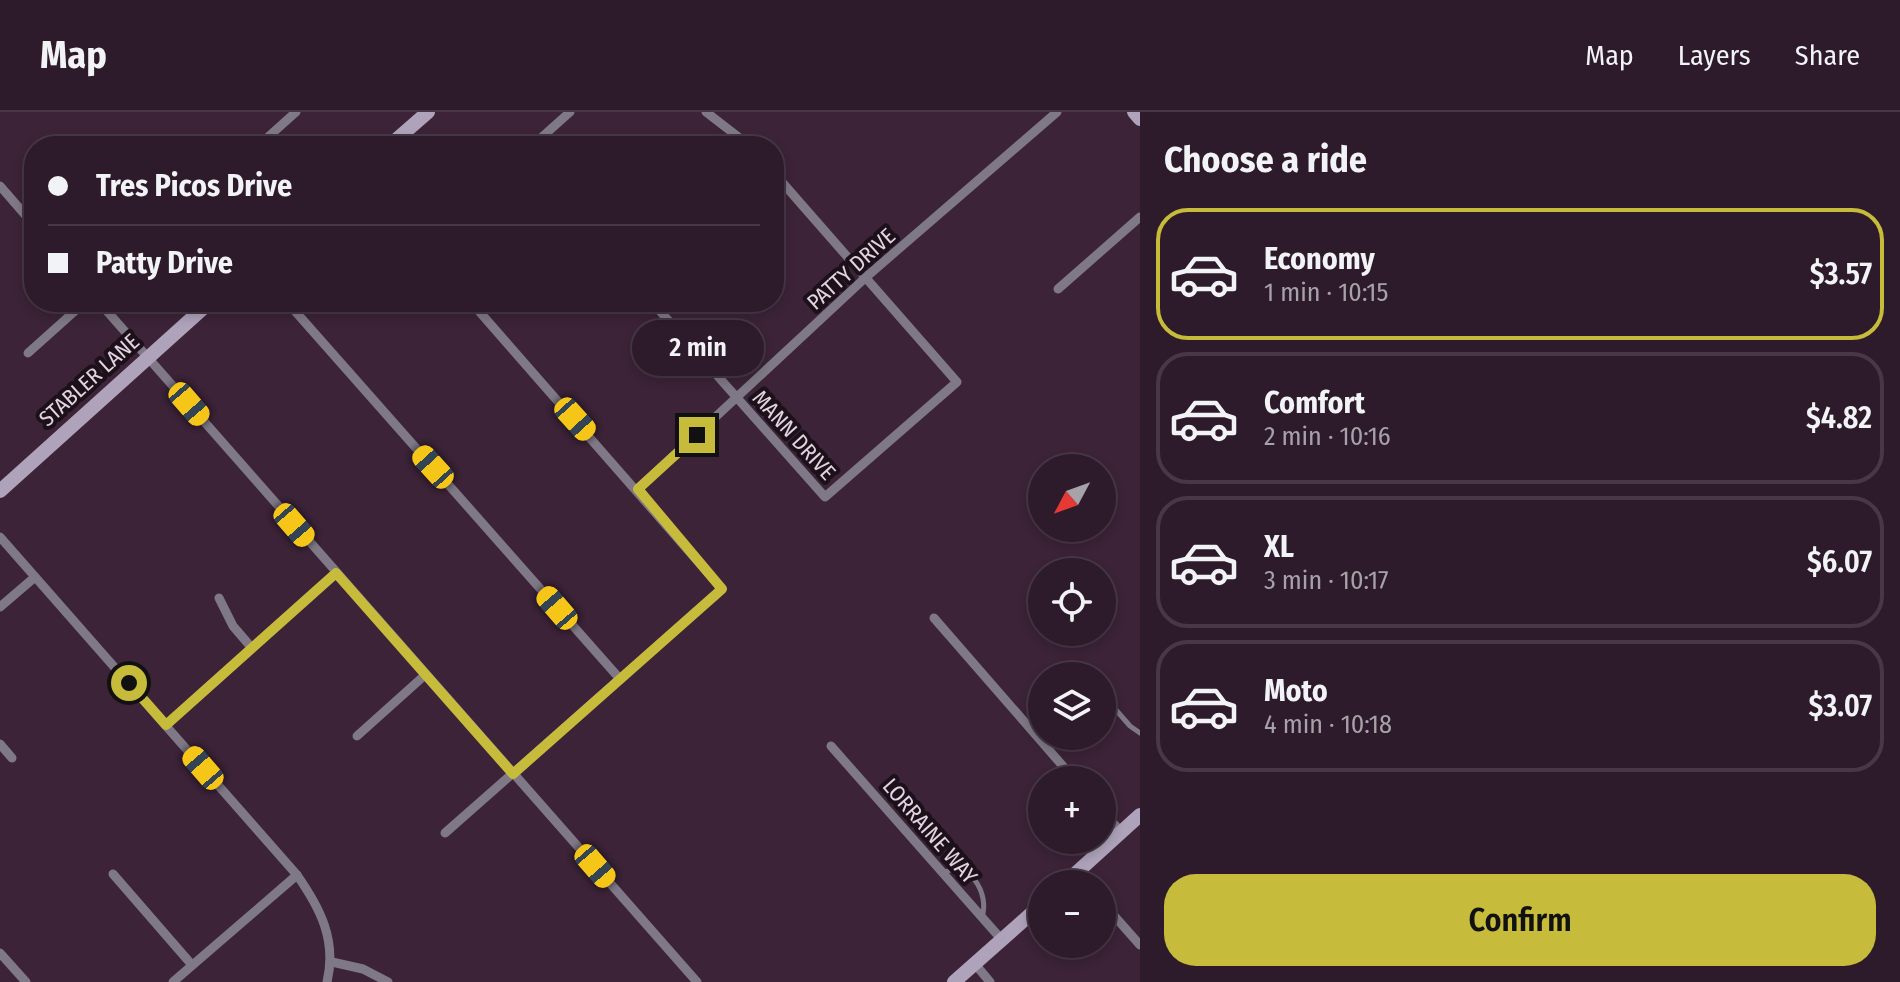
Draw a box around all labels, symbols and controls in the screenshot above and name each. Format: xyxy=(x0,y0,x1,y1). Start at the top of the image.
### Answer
text: Map xyxy=(40,32,107,78)
text: Map xyxy=(1585,39,1634,72)
text: Layers xyxy=(1678,39,1751,72)
text: Share xyxy=(1795,39,1860,72)
text: Choose a ride xyxy=(1164,138,1367,182)
text: Tres Picos Drive xyxy=(96,168,292,204)
street label: PATTY DRIVE xyxy=(801,222,901,316)
icon: car xyxy=(1168,238,1240,310)
text: Economy xyxy=(1264,241,1375,277)
text: Patty Drive xyxy=(96,245,233,281)
text: $3.57 xyxy=(1810,256,1872,292)
text: 1 min · 10:15 xyxy=(1264,277,1388,308)
callout: 2 min xyxy=(631,319,763,375)
street label: STABLER LANE xyxy=(33,328,145,432)
text: 2 min xyxy=(669,332,727,363)
car xyxy=(164,378,214,430)
icon: car xyxy=(1168,382,1240,454)
street label: MANN DRIVE xyxy=(747,385,841,485)
text: Comfort xyxy=(1264,385,1365,421)
car xyxy=(550,393,600,445)
text: $4.82 xyxy=(1806,400,1872,436)
route end xyxy=(679,417,715,453)
text: 2 min · 10:16 xyxy=(1264,421,1391,452)
car xyxy=(408,441,458,493)
north arrow xyxy=(1028,454,1116,542)
map controls xyxy=(1028,454,1116,958)
car xyxy=(269,499,319,551)
icon: car xyxy=(1168,526,1240,598)
text: XL xyxy=(1264,529,1294,565)
text: $6.07 xyxy=(1807,544,1872,580)
button: locate xyxy=(1028,558,1116,646)
text: 3 min · 10:17 xyxy=(1264,565,1389,596)
car xyxy=(532,582,582,634)
button: layers xyxy=(1028,662,1116,750)
route start xyxy=(111,665,147,701)
icon: car xyxy=(1168,670,1240,742)
text: Moto xyxy=(1264,673,1328,709)
text: $3.07 xyxy=(1808,688,1872,724)
text: 4 min · 10:18 xyxy=(1264,709,1392,740)
car xyxy=(178,742,228,794)
button: + xyxy=(1028,766,1116,854)
street label: LORRAINE WAY xyxy=(877,773,983,889)
car xyxy=(570,840,620,892)
button: − xyxy=(1028,870,1116,958)
button: Confirm xyxy=(1164,874,1876,966)

